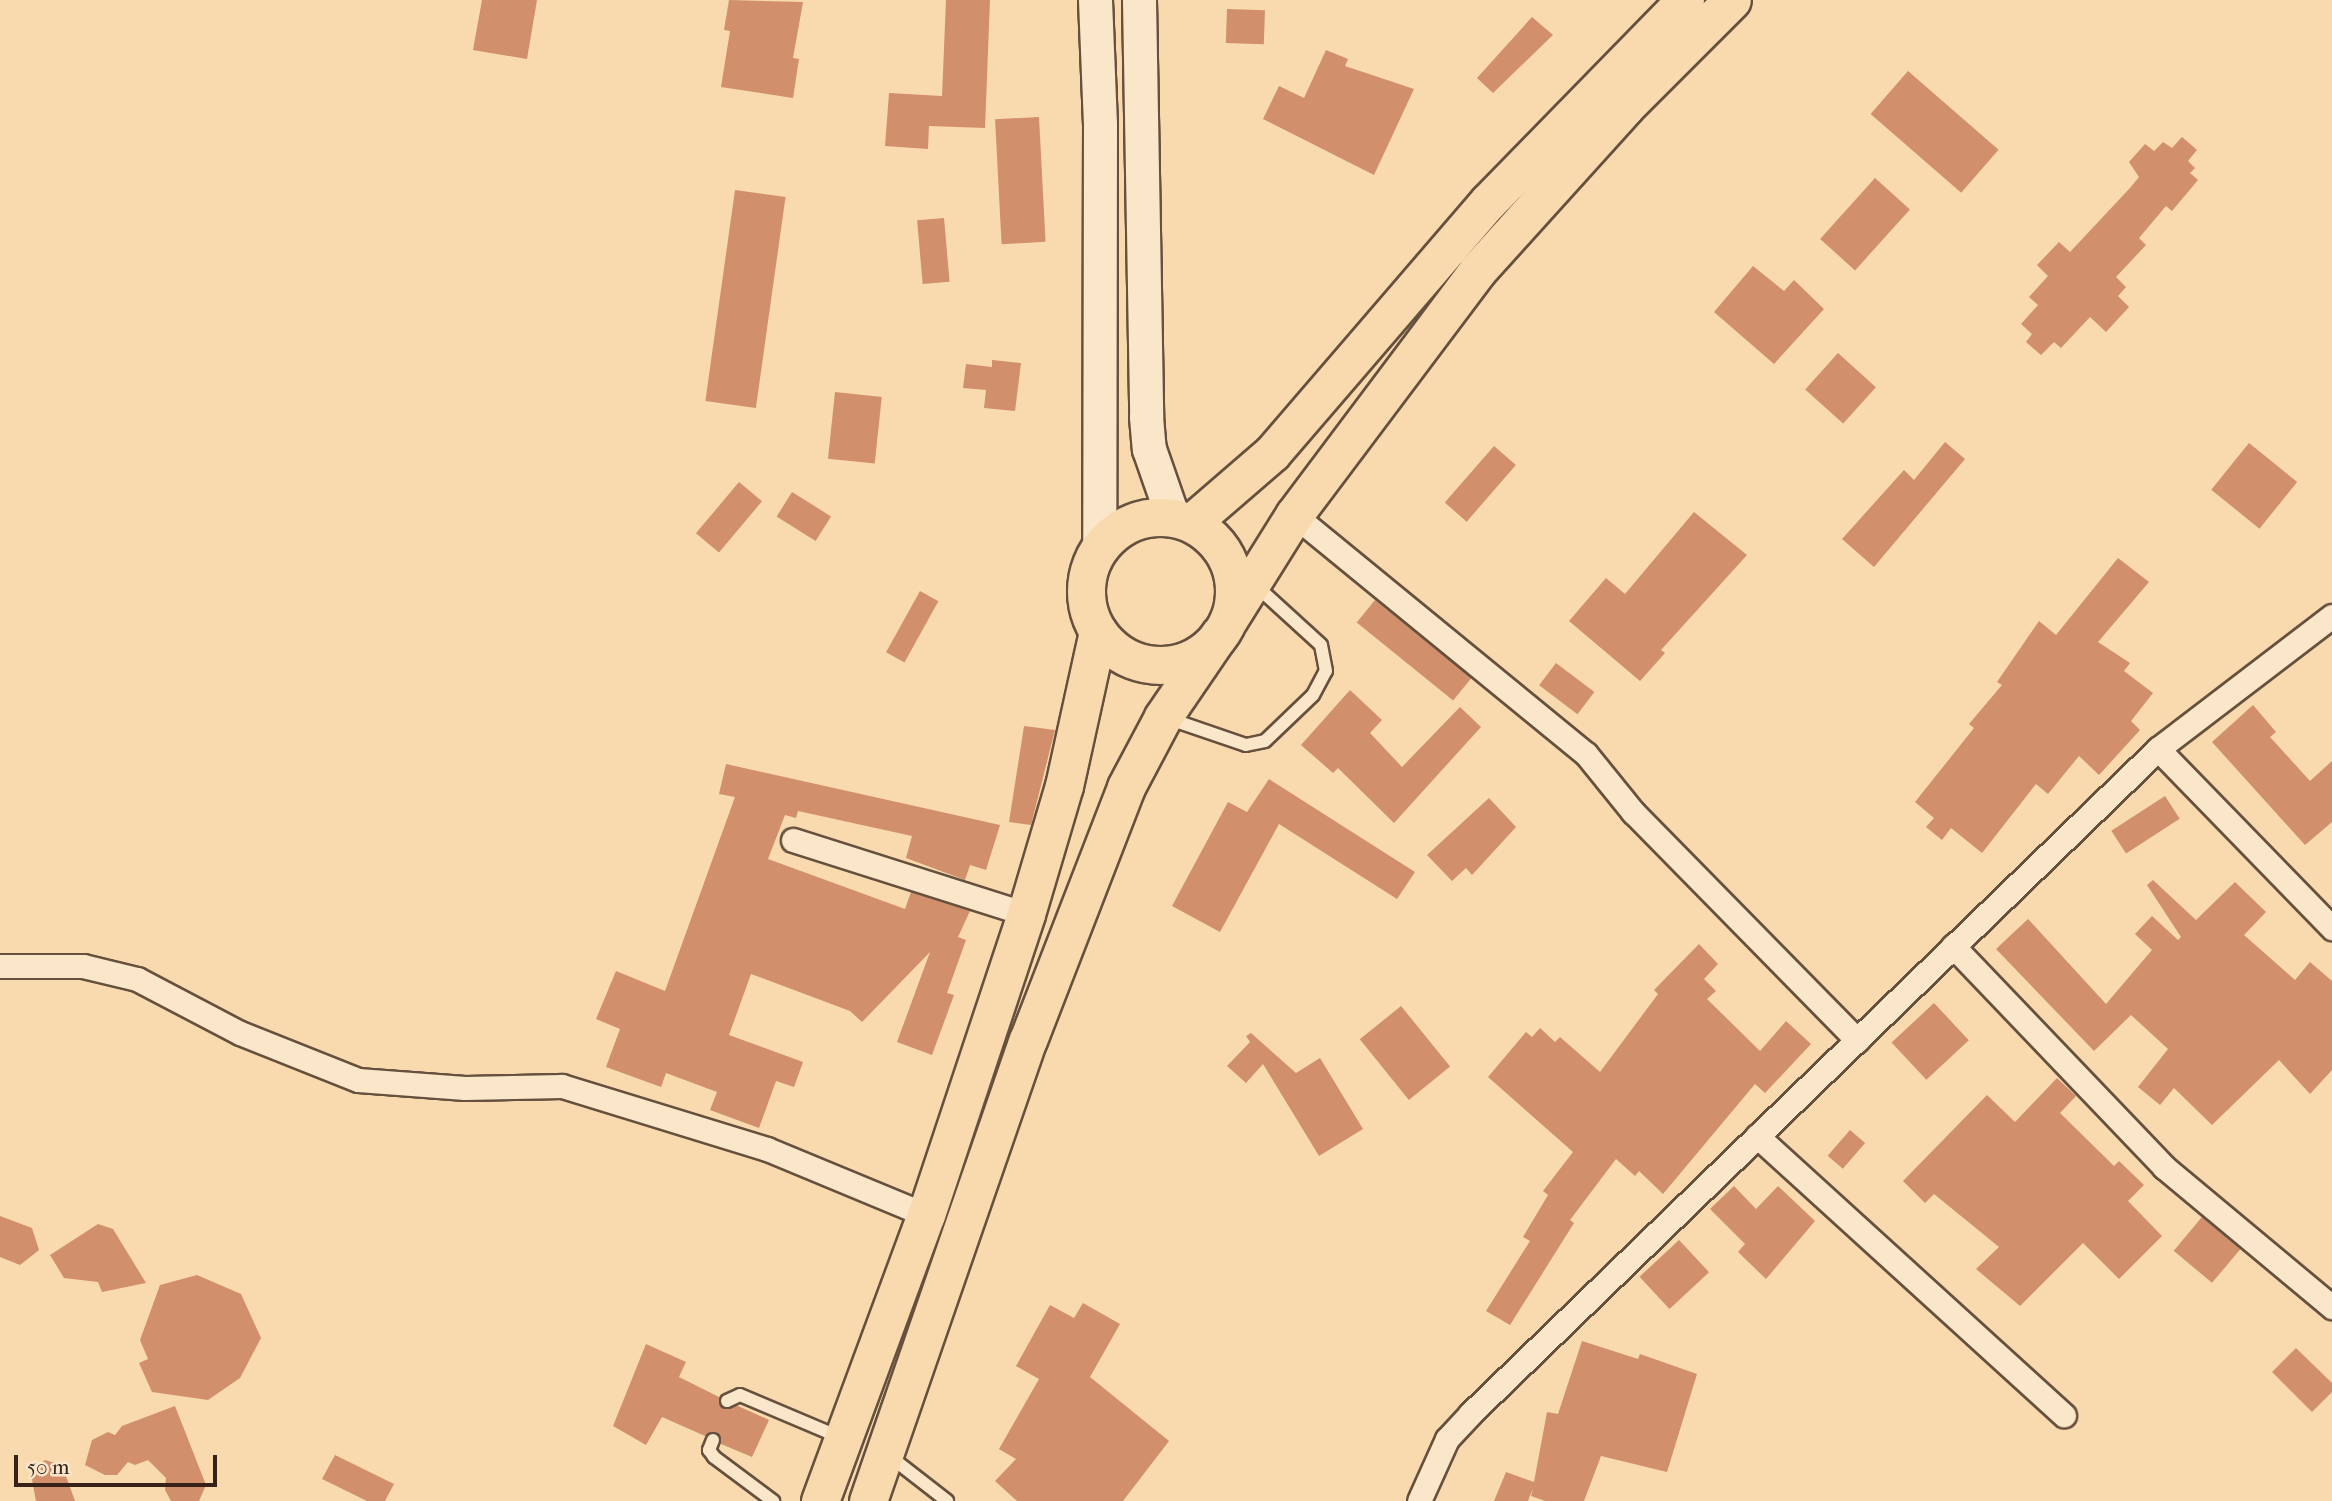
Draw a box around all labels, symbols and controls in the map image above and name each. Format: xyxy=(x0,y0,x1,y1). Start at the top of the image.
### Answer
scale bar xyxy=(18,1442,220,1486)
text: 50 m xyxy=(27,1455,70,1479)

